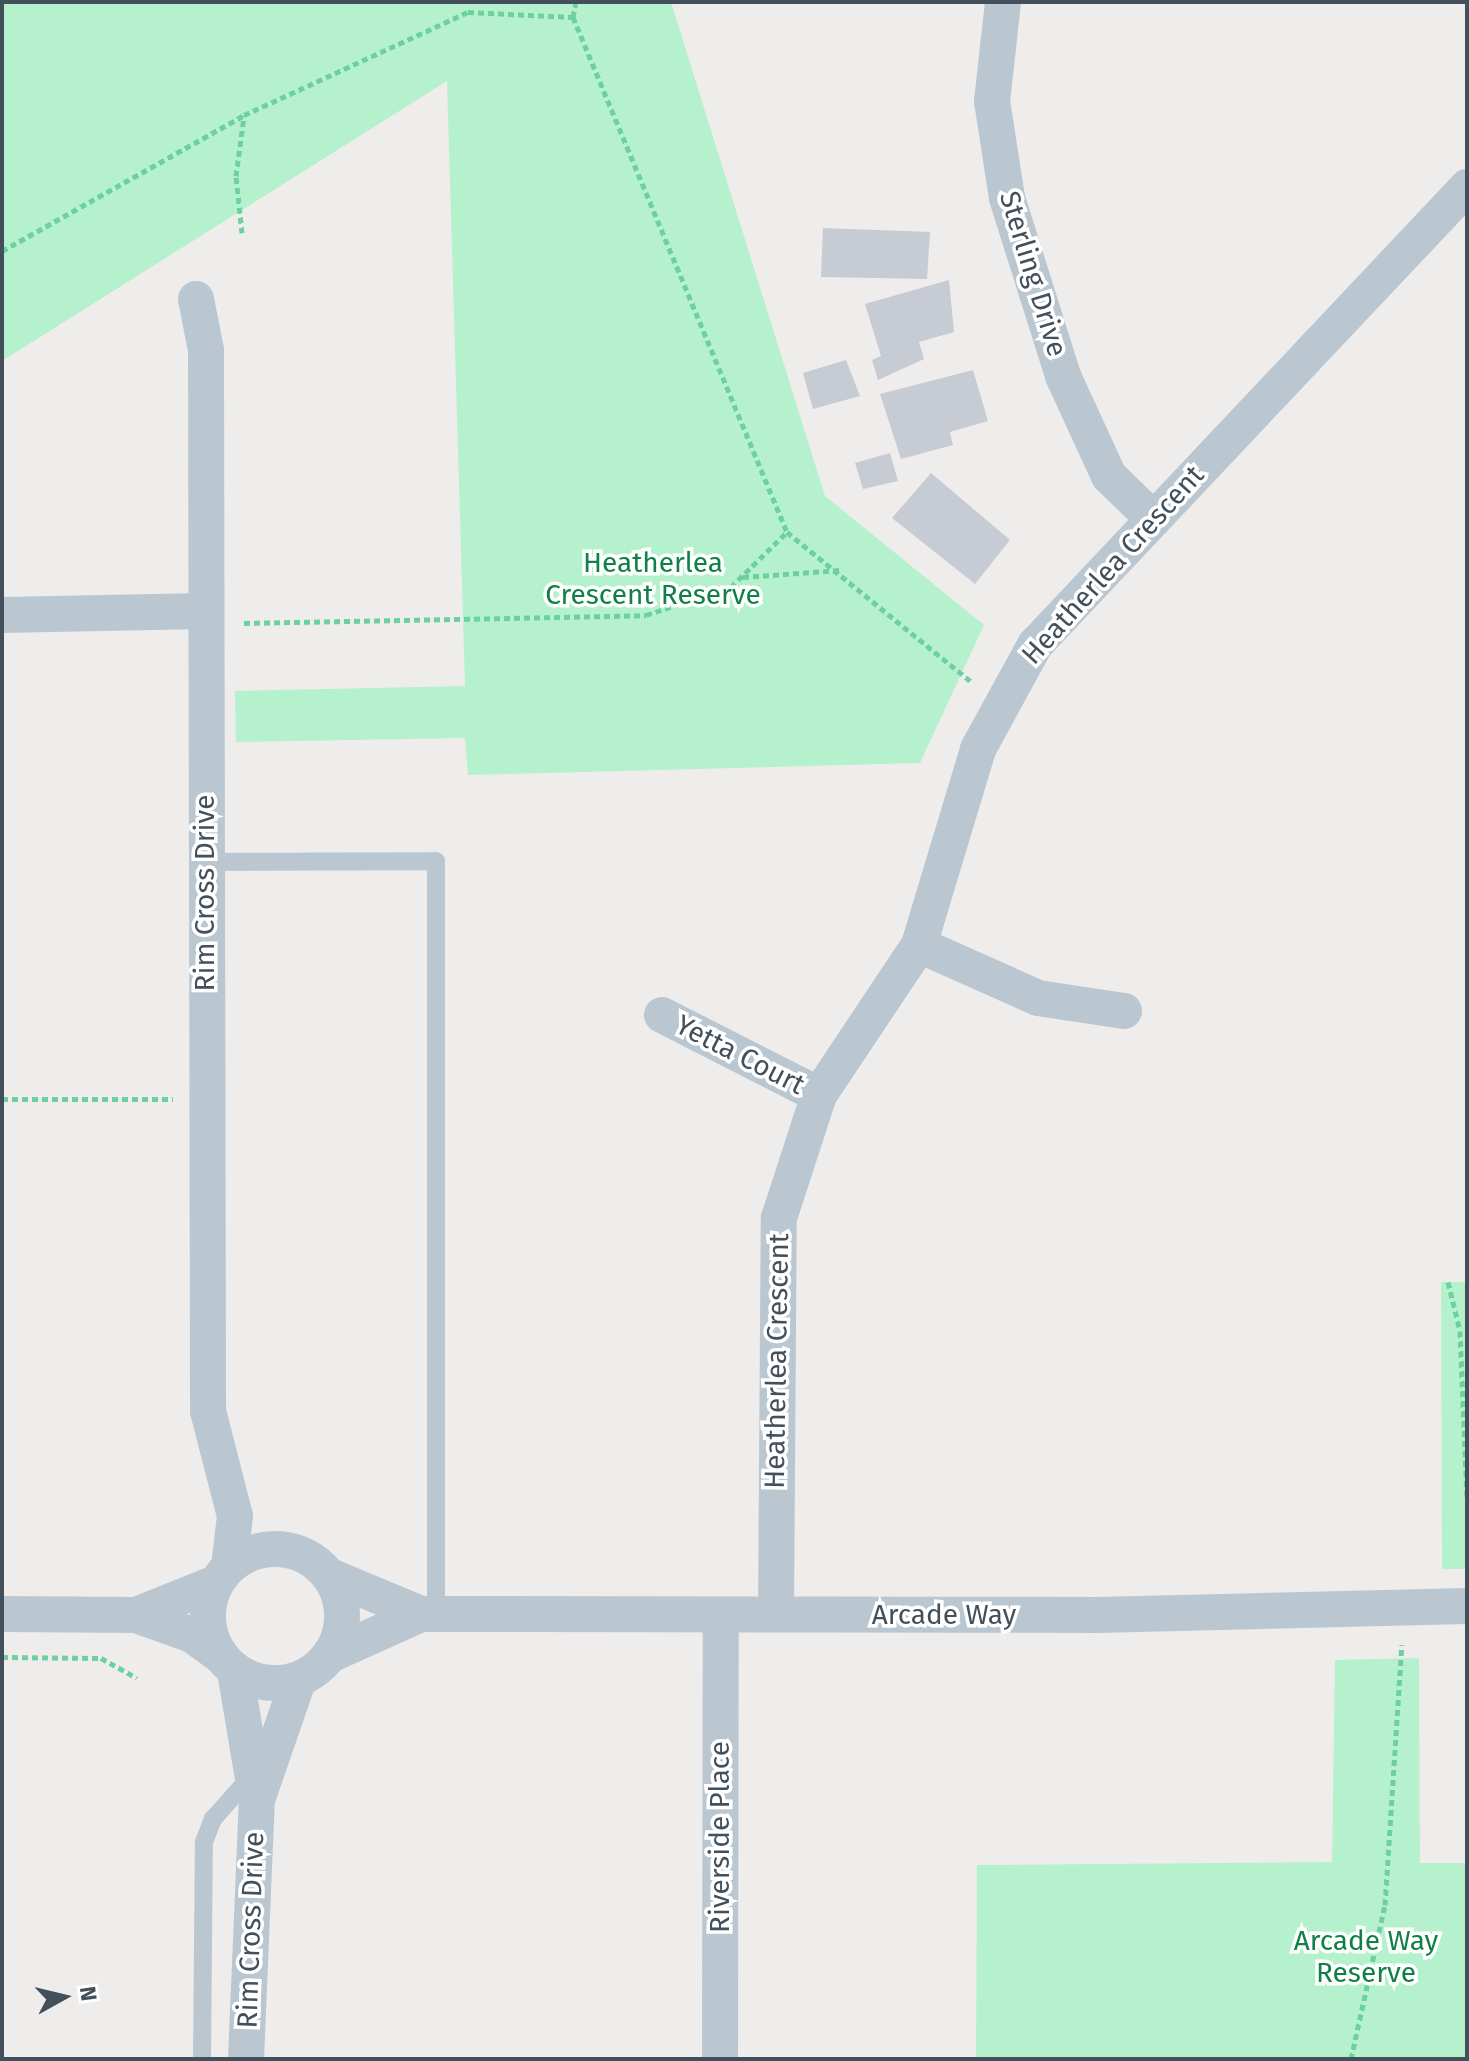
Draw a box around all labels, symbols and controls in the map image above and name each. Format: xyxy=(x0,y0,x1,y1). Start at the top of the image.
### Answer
street label: Sterling Drive xyxy=(992,187,1074,361)
street label: Heatherlea Crescent xyxy=(1015,459,1211,671)
park label: Heatherlea Crescent Reserve xyxy=(545,546,761,612)
street label: Rim Cross Drive xyxy=(188,795,222,991)
street label: Yetta Court xyxy=(670,1008,810,1102)
street label: Heatherlea Crescent xyxy=(758,1233,796,1489)
street label: Arcade Way xyxy=(872,1598,1016,1632)
street label: Riverside Place xyxy=(703,1741,737,1933)
street label: Rim Cross Drive xyxy=(231,1831,271,2029)
park label: Arcade Way Reserve xyxy=(1294,1924,1438,1990)
north arrow xyxy=(24,1957,104,2037)
text: N xyxy=(74,1984,103,2003)

